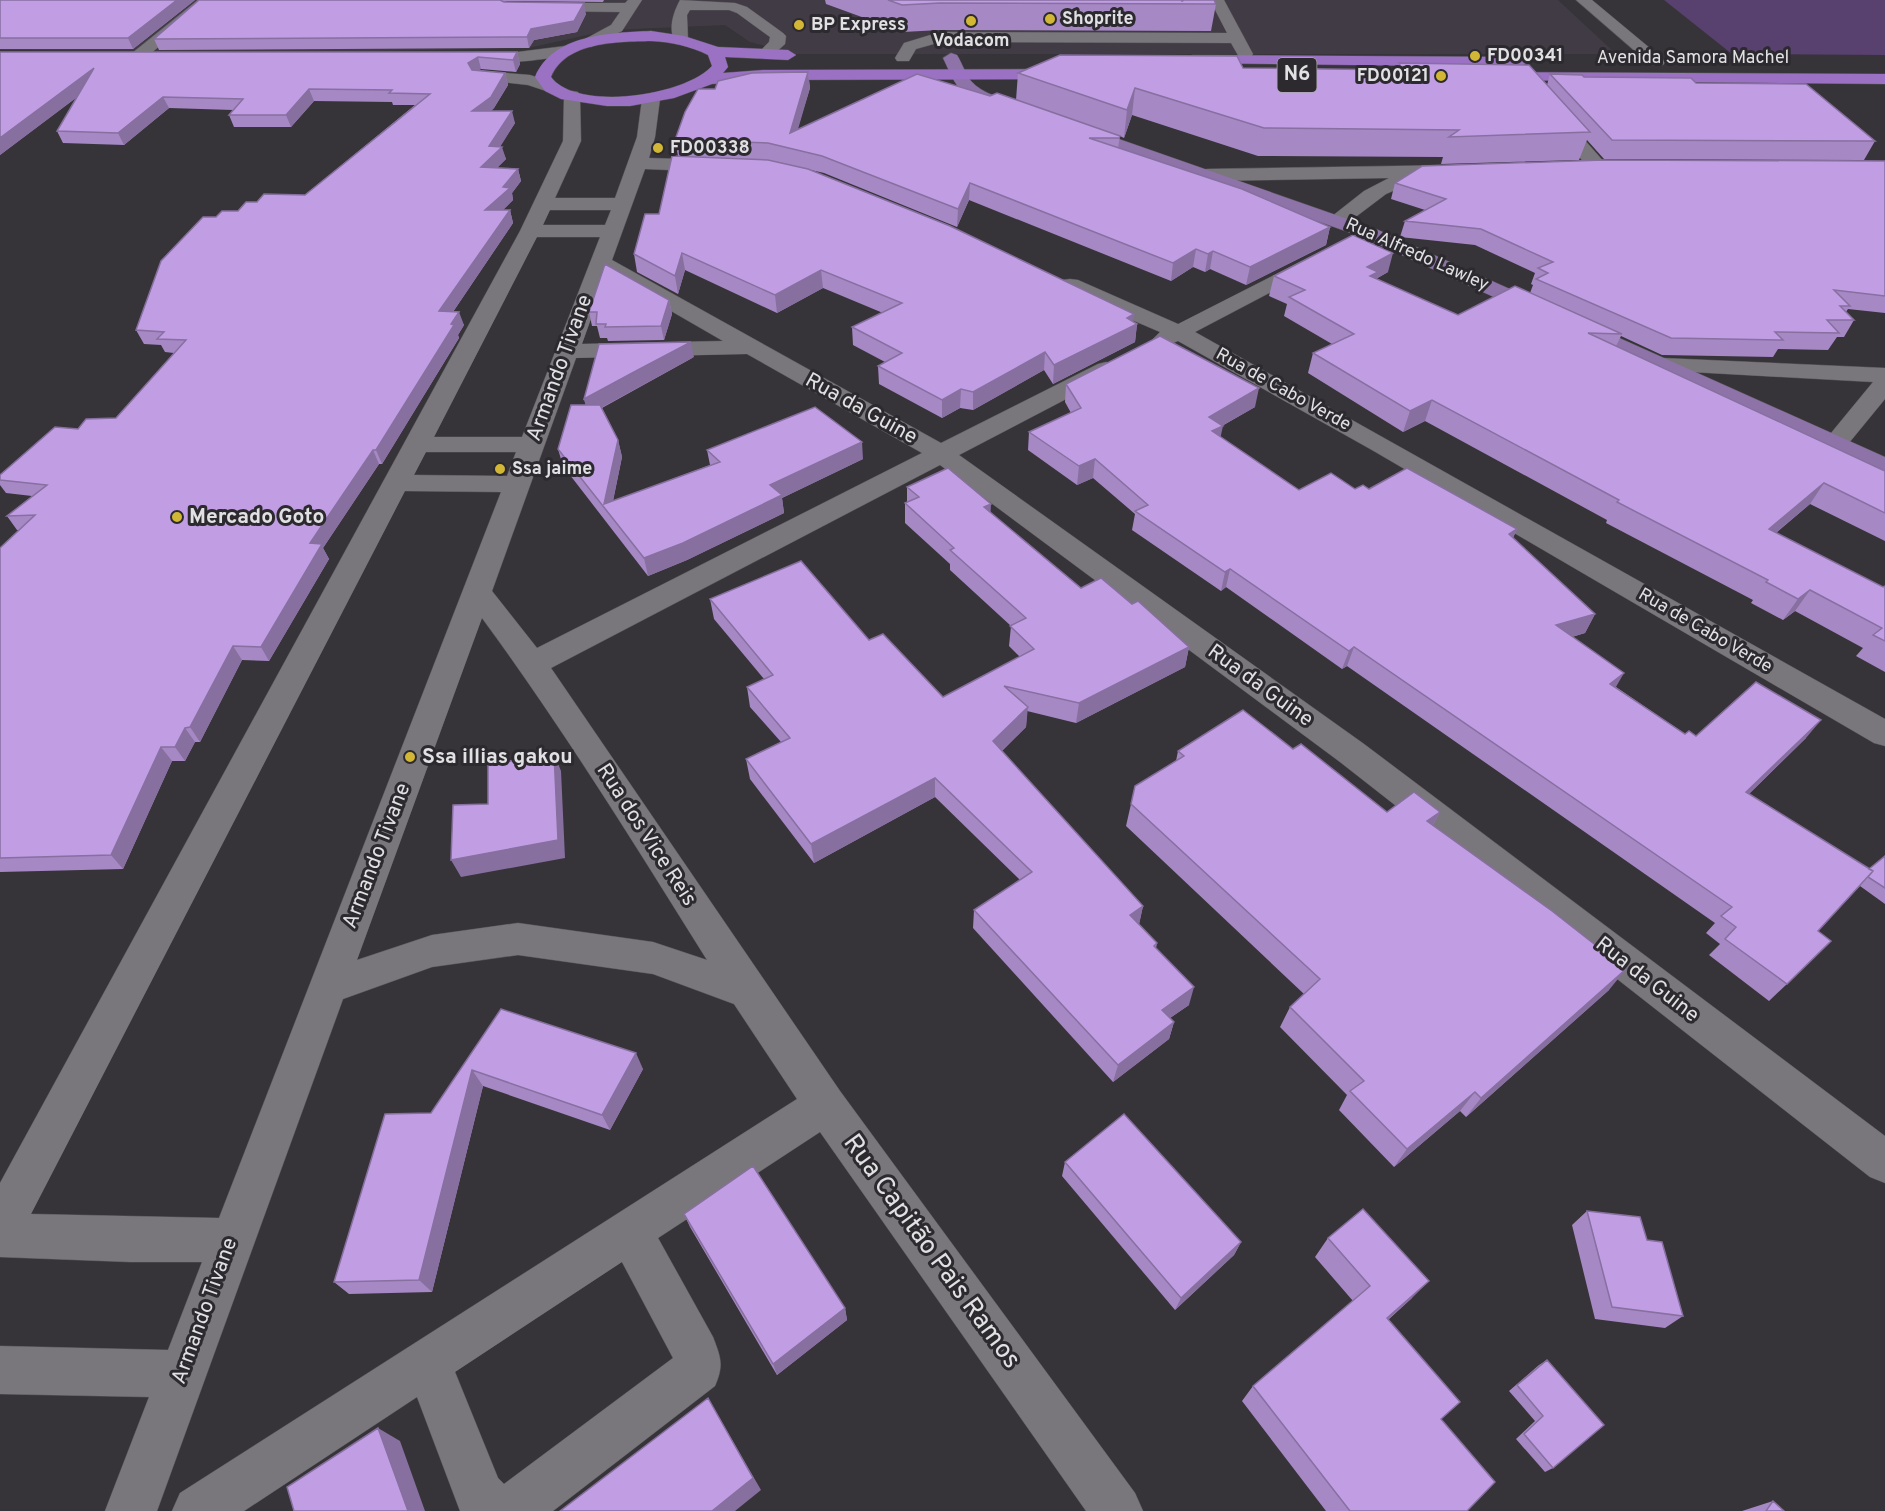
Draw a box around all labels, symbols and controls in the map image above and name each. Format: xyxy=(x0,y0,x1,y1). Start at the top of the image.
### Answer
place label: Shoprite xyxy=(1062,8,1134,31)
marker: Shoprite xyxy=(1043,12,1057,26)
place label: BP Express xyxy=(811,14,906,37)
marker: Vodacom xyxy=(964,14,978,28)
marker: BP Express xyxy=(792,18,806,32)
place label: Vodacom xyxy=(933,30,1009,53)
place label: FD00341 xyxy=(1487,45,1563,68)
street label: Avenida Samora Machel xyxy=(1597,47,1789,70)
marker: FD00341 xyxy=(1468,49,1482,63)
road number: N6 xyxy=(1278,58,1316,92)
place label: FD00121 xyxy=(1357,65,1429,88)
marker: FD00121 xyxy=(1434,69,1448,83)
place label: FD00338 xyxy=(670,137,750,160)
marker: FD00338 xyxy=(651,141,665,155)
street label: Rua Alfredo Lawley xyxy=(1342,213,1492,297)
street label: Armando Tivane xyxy=(521,291,599,445)
street label: Rua de Cabo Verde xyxy=(1211,343,1355,437)
street label: Rua da Guine xyxy=(800,367,922,451)
place label: Ssa jaime xyxy=(512,458,592,481)
marker: Ssa jaime xyxy=(493,462,507,476)
place label: Mercado Goto xyxy=(189,504,324,531)
marker: Mercado Goto xyxy=(170,510,184,524)
street label: Rua de Cabo Verde xyxy=(1634,583,1776,679)
street label: Rua da Guine xyxy=(1202,639,1318,733)
place label: Ssa illias gakou xyxy=(422,744,573,771)
marker: Ssa illias gakou xyxy=(403,750,417,764)
street label: Rua dos Vice Reis xyxy=(590,759,702,911)
street label: Armando Tivane xyxy=(337,779,417,933)
street label: Rua da Guine xyxy=(1590,931,1704,1029)
street label: Rua Capitão Pais Ramos xyxy=(835,1128,1027,1376)
street label: Armando Tivane xyxy=(166,1234,244,1388)

